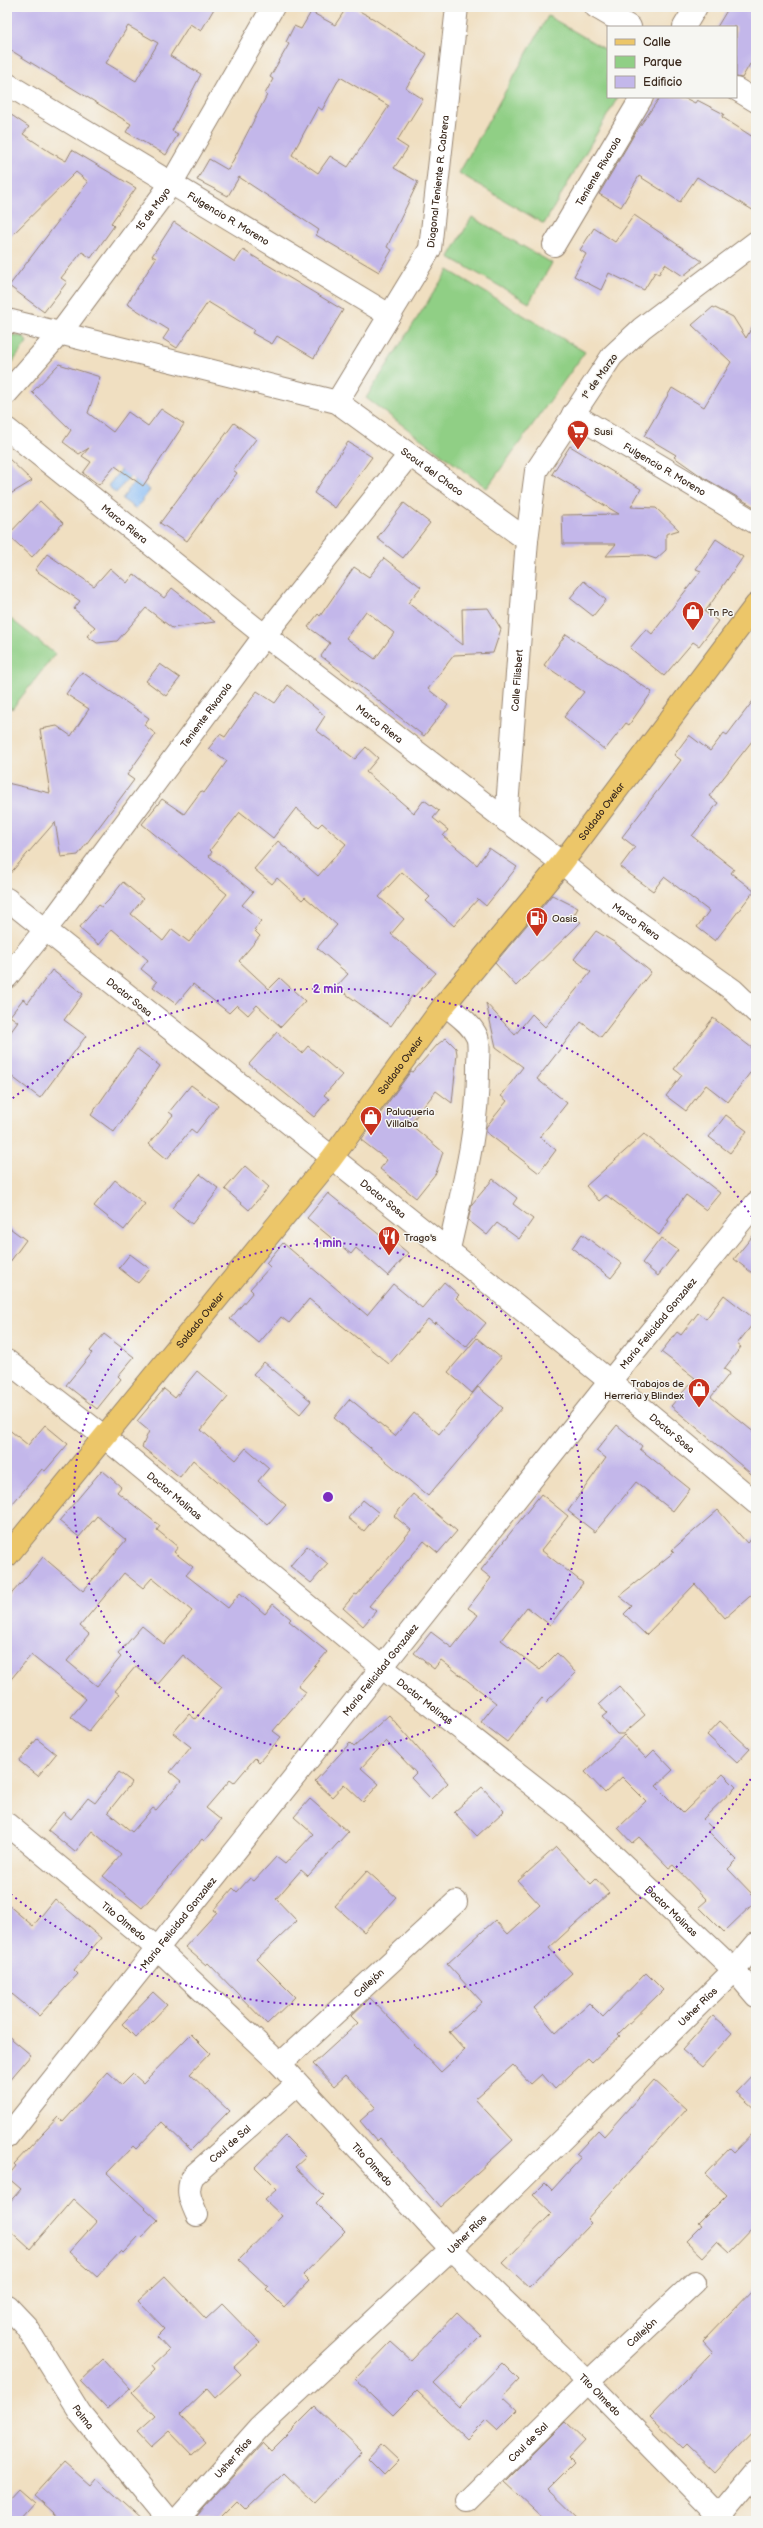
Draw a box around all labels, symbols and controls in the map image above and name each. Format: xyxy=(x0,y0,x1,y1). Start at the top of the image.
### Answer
legend xyxy=(607,26,737,98)
text: Calle xyxy=(643,35,671,50)
text: Parque xyxy=(643,55,682,70)
text: Edificio xyxy=(643,75,683,90)
street label: Diagonal Teniente R. Cabrera xyxy=(425,114,452,248)
street label: Teniente Rivarola xyxy=(574,135,624,208)
street label: 15 de Mayo xyxy=(133,185,174,233)
street label: Fulgencio R. Moreno xyxy=(185,189,272,248)
street label: 1º de Marzo xyxy=(579,351,621,402)
supermarket icon: Susi xyxy=(565,418,591,451)
place label: Susi xyxy=(594,426,613,438)
street label: Fulgencio R. Moreno xyxy=(621,440,708,499)
street label: Scout del Chaco xyxy=(398,445,466,499)
street label: Marco Riera xyxy=(99,502,150,547)
shop icon: Tn Pc xyxy=(680,599,706,632)
place label: Tn Pc xyxy=(708,607,733,619)
street label: Calle Filisbert xyxy=(509,649,526,712)
street label: Teniente Rivarola xyxy=(178,680,235,750)
street label: Marco Riera xyxy=(353,702,405,746)
street label: Soldado Ovelar xyxy=(576,780,628,843)
street label: Marco Riera xyxy=(610,901,662,943)
fuel station icon: Oasis xyxy=(524,905,550,938)
place label: Oasis xyxy=(552,913,577,925)
street label: Doctor Sosa xyxy=(104,976,155,1020)
text: 2 min xyxy=(313,982,343,997)
street label: Soldado Ovelar xyxy=(376,1034,426,1097)
shop icon: Paluqueria Villalba xyxy=(358,1104,384,1137)
place label: Paluqueria Villalba xyxy=(386,1106,435,1130)
street label: Doctor Sosa xyxy=(358,1177,408,1221)
restaurant icon: Trago's xyxy=(376,1224,402,1257)
place label: Trago's xyxy=(404,1232,436,1244)
text: 1 min xyxy=(314,1236,342,1251)
street label: Maria Felicidad Gonzalez xyxy=(617,1275,699,1372)
street label: Soldado Ovelar xyxy=(174,1289,227,1351)
shop icon: Trabajos de Herreria y Blindex xyxy=(686,1376,712,1409)
place label: Trabajos de Herreria y Blindex xyxy=(604,1378,684,1402)
street label: Doctor Sosa xyxy=(647,1411,697,1456)
street label: Doctor Molinas xyxy=(144,1470,204,1523)
centre of rings xyxy=(321,1490,335,1504)
street label: Maria Felicidad Gonzalez xyxy=(340,1622,421,1719)
street label: Doctor Molinas xyxy=(394,1676,455,1728)
street label: Maria Felicidad Gonzalez xyxy=(138,1875,219,1972)
street label: Doctor Molinas xyxy=(642,1884,700,1939)
street label: Tito Olmedo xyxy=(99,1900,149,1944)
street label: Callejón xyxy=(351,1966,387,2000)
street label: Usher Ríos xyxy=(676,1985,720,2029)
street label: Coul de Sal xyxy=(207,2123,254,2166)
street label: Tito Olmedo xyxy=(349,2141,395,2189)
street label: Usher Ríos xyxy=(445,2212,489,2256)
street label: Callejón xyxy=(624,2316,660,2350)
street label: Tito Olmedo xyxy=(576,2372,623,2419)
street label: Palma xyxy=(69,2403,96,2432)
street label: Coul de Sal xyxy=(506,2420,551,2465)
street label: Usher Ríos xyxy=(212,2436,255,2481)

